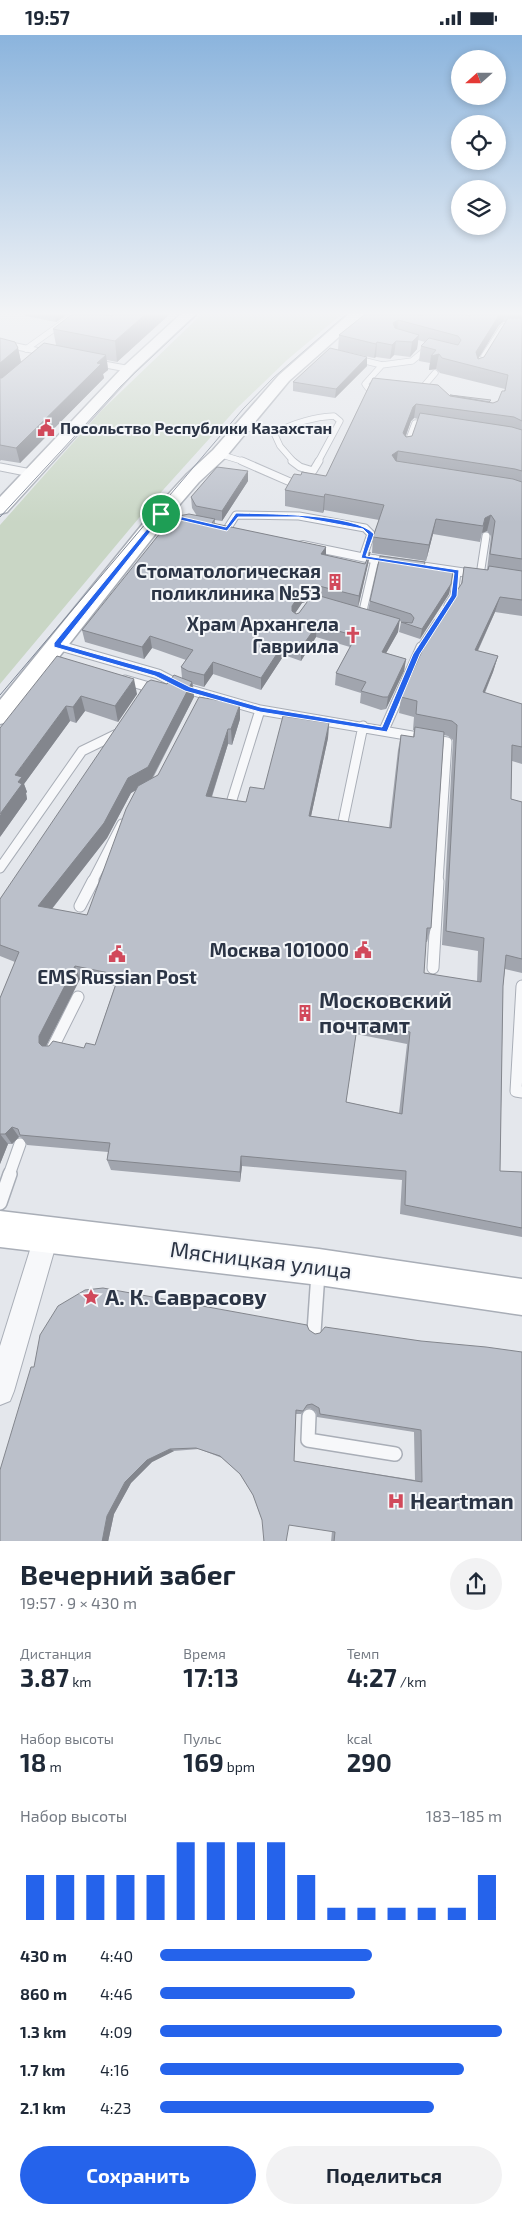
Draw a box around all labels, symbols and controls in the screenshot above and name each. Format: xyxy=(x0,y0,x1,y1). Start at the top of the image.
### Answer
text: 19:57 xyxy=(25,6,70,29)
north arrow xyxy=(451,50,506,105)
map controls xyxy=(451,50,506,235)
button: locate xyxy=(451,115,506,170)
button: layers xyxy=(451,180,506,235)
public building icon: Посольство Республики Казахстан xyxy=(36,418,56,438)
place label: Посольство Республики Казахстан xyxy=(60,418,332,437)
pin xyxy=(140,493,182,535)
icon: arrive xyxy=(147,500,175,528)
place label: Стоматологическая поликлиника №53 xyxy=(136,559,321,604)
building icon: Стоматологическая поликлиника №53 xyxy=(325,572,345,592)
place label: Храм Архангела Гавриила xyxy=(187,612,339,657)
church icon: Храм Архангела Гавриила xyxy=(343,625,363,645)
place label: Москва 101000 xyxy=(210,938,349,961)
public building icon: Москва 101000 xyxy=(353,940,373,960)
public building icon: EMS Russian Post xyxy=(107,944,127,964)
place label: EMS Russian Post xyxy=(37,965,197,988)
place label: Московский почтамт xyxy=(319,986,452,1037)
building icon: Московский почтамт xyxy=(295,1003,315,1023)
street label: Мясницкая улица xyxy=(169,1235,354,1284)
place label: А. К. Саврасову xyxy=(105,1283,267,1309)
place icon: А. К. Саврасову xyxy=(81,1287,101,1307)
place label: Heartman xyxy=(410,1487,514,1513)
hospital icon: Heartman xyxy=(386,1491,406,1511)
text: Вечерний забег xyxy=(20,1557,236,1591)
button: share xyxy=(450,1558,502,1610)
text: 19:57 · 9 × 430 m xyxy=(20,1593,137,1612)
text: Дистанция xyxy=(20,1645,92,1662)
text: Время xyxy=(183,1645,226,1662)
text: Темп xyxy=(347,1645,379,1662)
text: 3.87 xyxy=(20,1662,69,1692)
text: 17:13 xyxy=(183,1662,239,1692)
text: 4:27 xyxy=(347,1662,397,1692)
text: km xyxy=(69,1673,92,1690)
text: /km xyxy=(397,1673,426,1690)
text: Набор высоты xyxy=(20,1730,114,1747)
text: Пульс xyxy=(183,1730,222,1747)
text: kcal xyxy=(347,1730,372,1747)
text: 18 xyxy=(20,1747,46,1777)
text: 169 xyxy=(183,1747,224,1777)
text: 290 xyxy=(347,1747,392,1777)
text: m xyxy=(46,1758,62,1775)
text: bpm xyxy=(224,1758,255,1775)
text: Набор высоты xyxy=(20,1806,127,1825)
text: 183–185 m xyxy=(426,1806,502,1825)
text: 430 m xyxy=(20,1946,67,1965)
text: 4:40 xyxy=(100,1946,133,1965)
text: 860 m xyxy=(20,1984,67,2003)
text: 4:46 xyxy=(100,1984,133,2003)
text: 1.3 km xyxy=(20,2022,66,2041)
text: 4:09 xyxy=(100,2022,132,2041)
text: 1.7 km xyxy=(20,2060,65,2079)
text: 4:16 xyxy=(100,2060,129,2079)
text: 2.1 km xyxy=(20,2098,66,2117)
text: 4:23 xyxy=(100,2098,132,2117)
button: Сохранить xyxy=(20,2146,256,2204)
button: Поделиться xyxy=(266,2146,502,2204)

